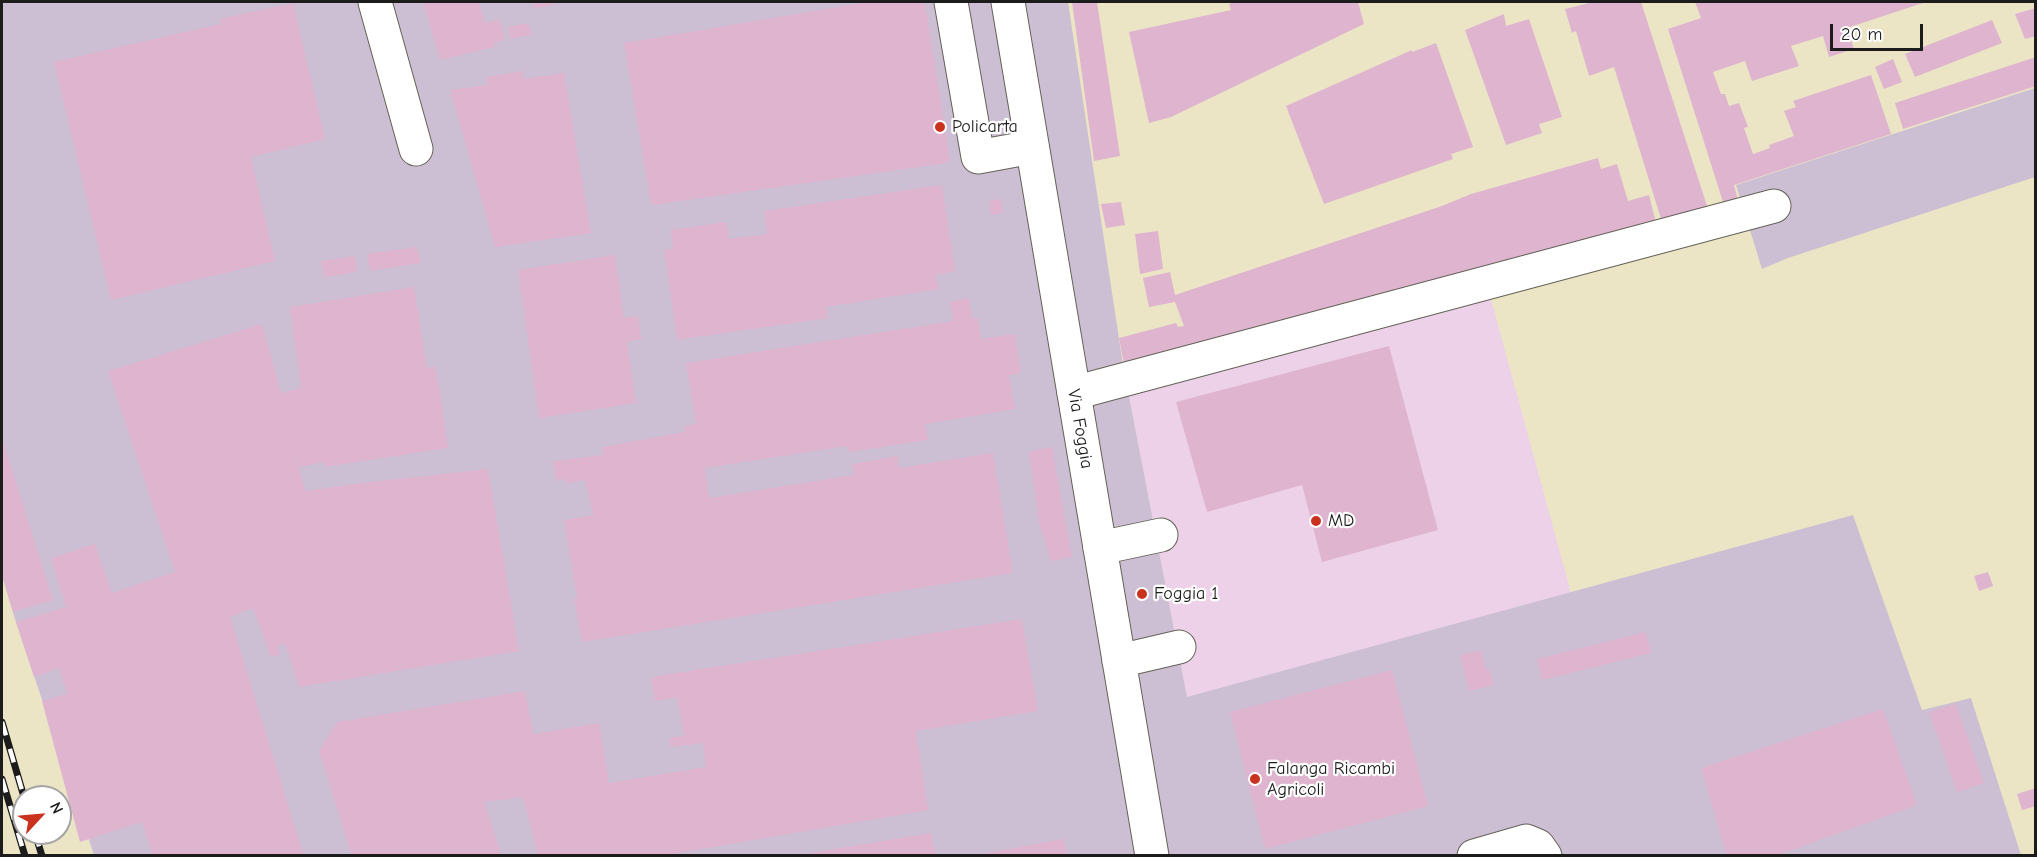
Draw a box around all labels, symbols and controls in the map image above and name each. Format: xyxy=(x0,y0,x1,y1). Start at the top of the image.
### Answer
scale bar xyxy=(1833,12,1926,50)
text: 20 m xyxy=(1841,24,1882,45)
place label: Policarta xyxy=(952,116,1018,138)
marker: Policarta xyxy=(933,120,947,134)
street label: Via Foggia xyxy=(1062,388,1098,470)
place label: MD xyxy=(1328,510,1354,532)
marker: MD xyxy=(1309,514,1323,528)
place label: Foggia 1 xyxy=(1154,583,1218,605)
marker: Foggia 1 xyxy=(1135,587,1149,601)
place label: Falanga Ricambi Agricoli xyxy=(1267,758,1395,800)
marker: Falanga Ricambi Agricoli xyxy=(1248,772,1262,786)
north arrow xyxy=(12,785,72,845)
text: N xyxy=(46,799,67,817)

